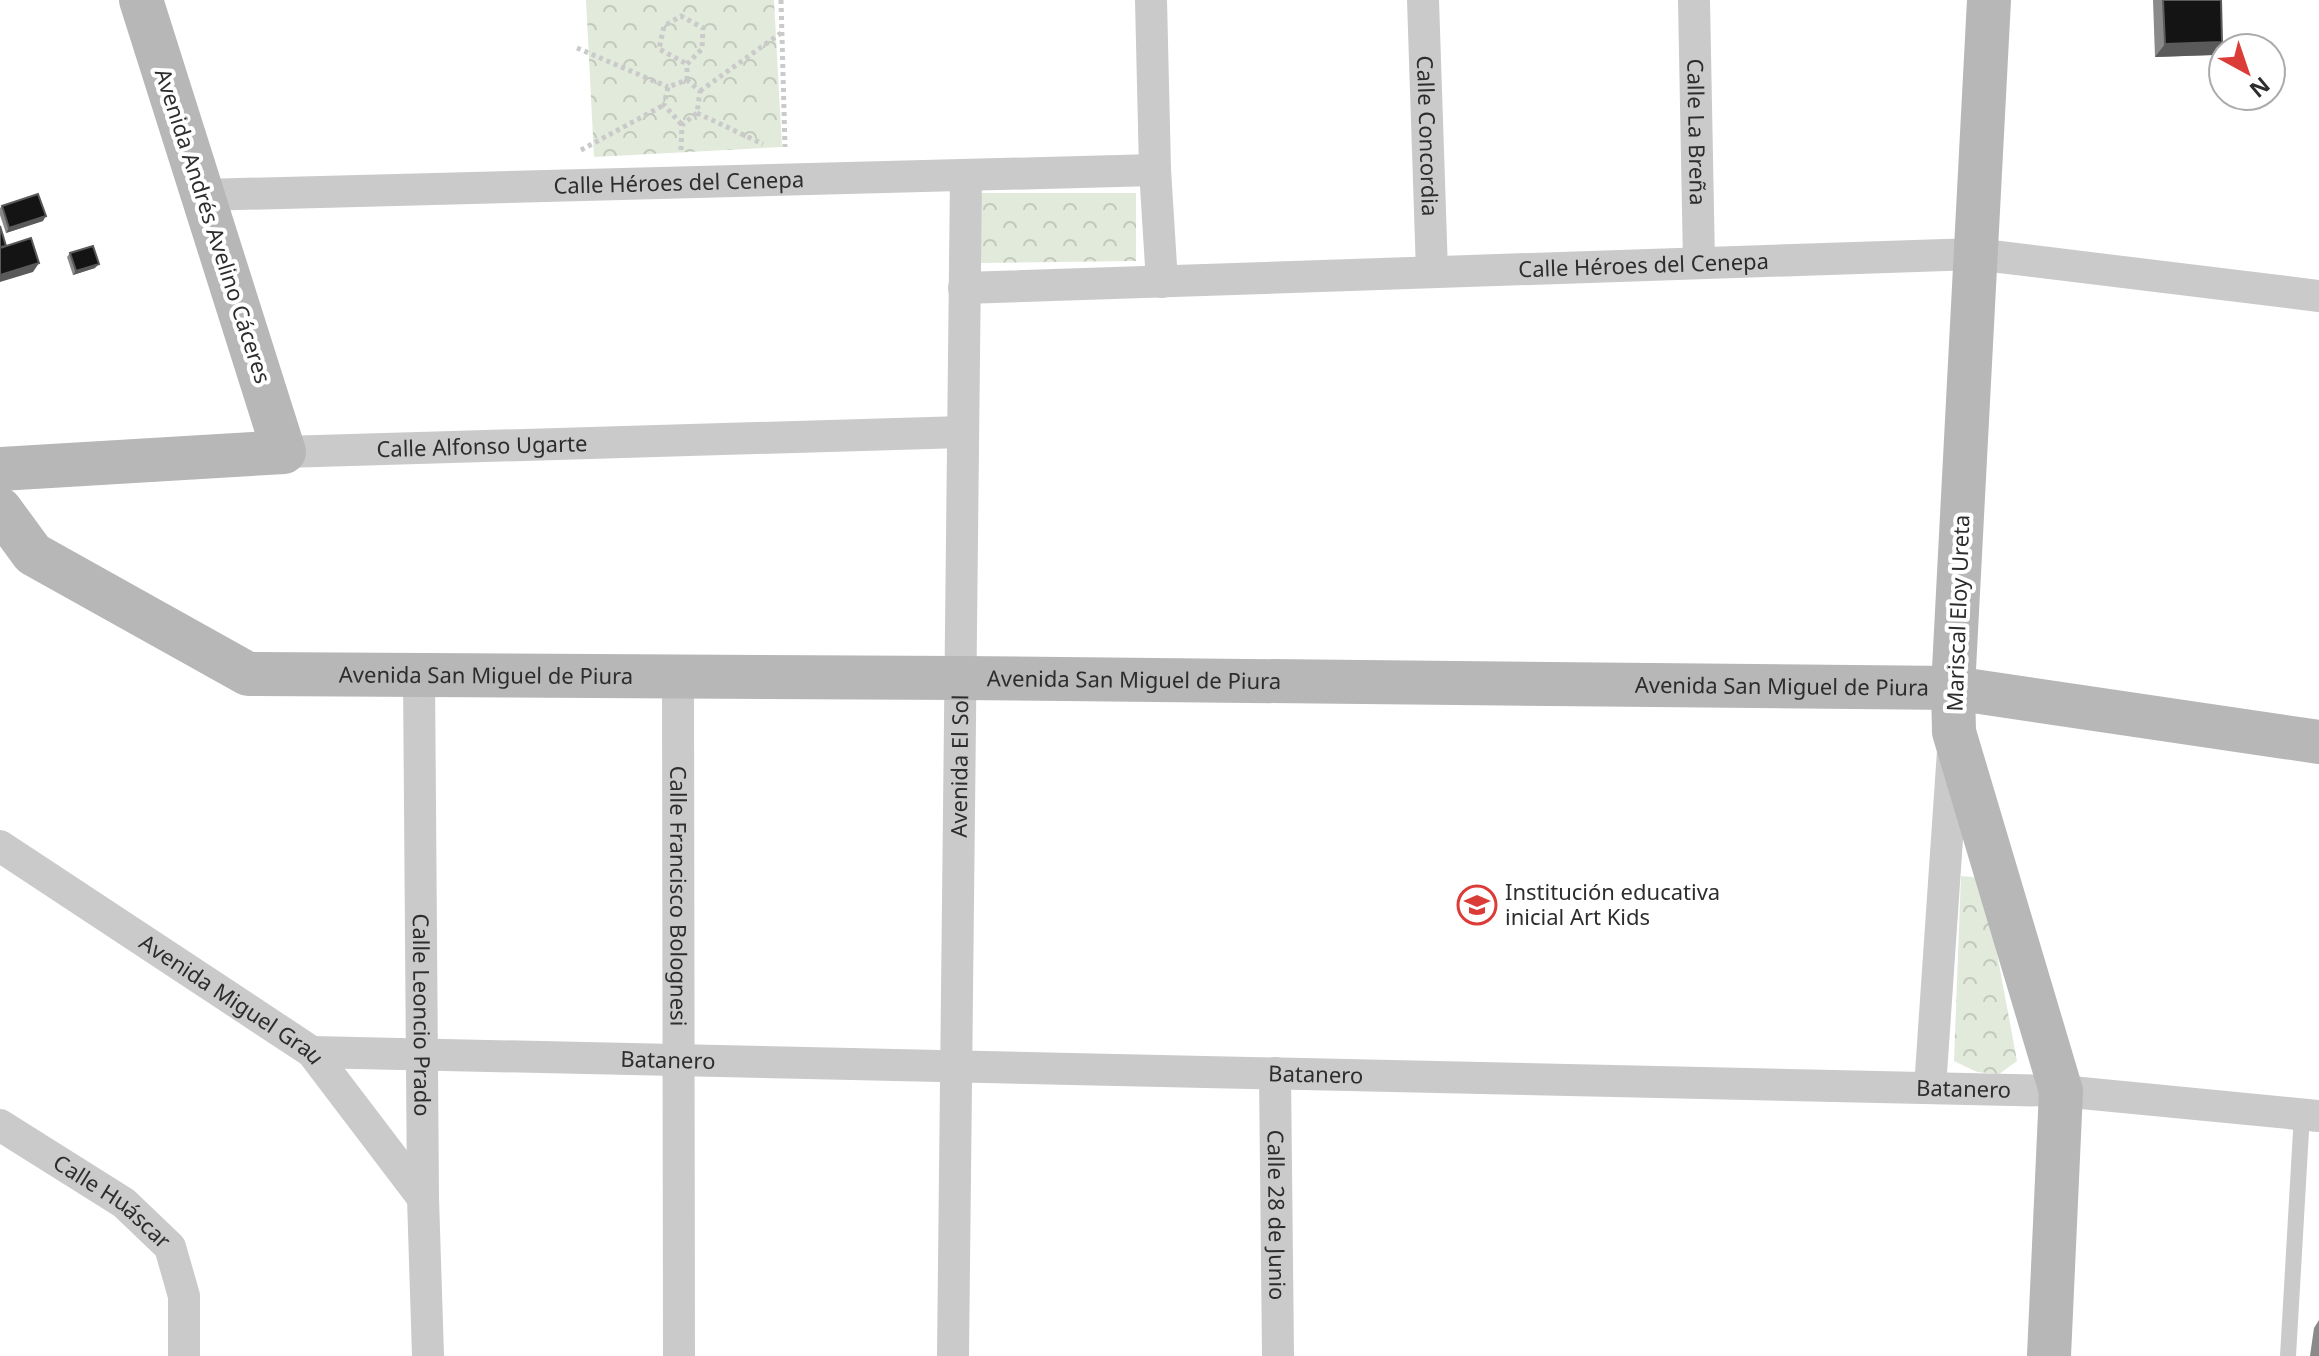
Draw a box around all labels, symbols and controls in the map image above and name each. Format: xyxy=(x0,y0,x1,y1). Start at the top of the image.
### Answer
north arrow xyxy=(2207,32,2287,112)
street label: Calle Concordia xyxy=(1411,55,1446,217)
street label: Calle La Breña xyxy=(1681,58,1714,206)
street label: Avenida Andrés Avelino Cáceres xyxy=(149,64,279,387)
text: N xyxy=(2244,71,2277,105)
street label: Calle Héroes del Cenepa xyxy=(553,163,805,200)
street label: Calle Héroes del Cenepa xyxy=(1518,245,1769,283)
street label: Calle Alfonso Ugarte xyxy=(376,427,588,463)
street label: Mariscal Eloy Ureta xyxy=(1939,514,1975,712)
street label: Avenida San Miguel de Piura xyxy=(339,659,633,690)
street label: Avenida San Miguel de Piura xyxy=(987,662,1281,695)
street label: Avenida San Miguel de Piura xyxy=(1635,669,1929,702)
street label: Avenida El Sol xyxy=(943,694,974,838)
street label: Calle Francisco Bolognesi xyxy=(664,766,695,1026)
place label: Institución educativa inicial Art Kids xyxy=(1505,876,1720,931)
school or university icon: Institución educativa inicial Art Kids xyxy=(1456,884,1498,926)
street label: Calle Leoncio Prado xyxy=(407,913,438,1117)
street label: Avenida Miguel Grau xyxy=(134,926,332,1070)
street label: Batanero xyxy=(620,1043,716,1075)
street label: Batanero xyxy=(1268,1057,1364,1089)
street label: Batanero xyxy=(1916,1072,2011,1104)
street label: Calle 28 de Junio xyxy=(1262,1130,1293,1300)
street label: Calle Huáscar xyxy=(48,1146,178,1254)

